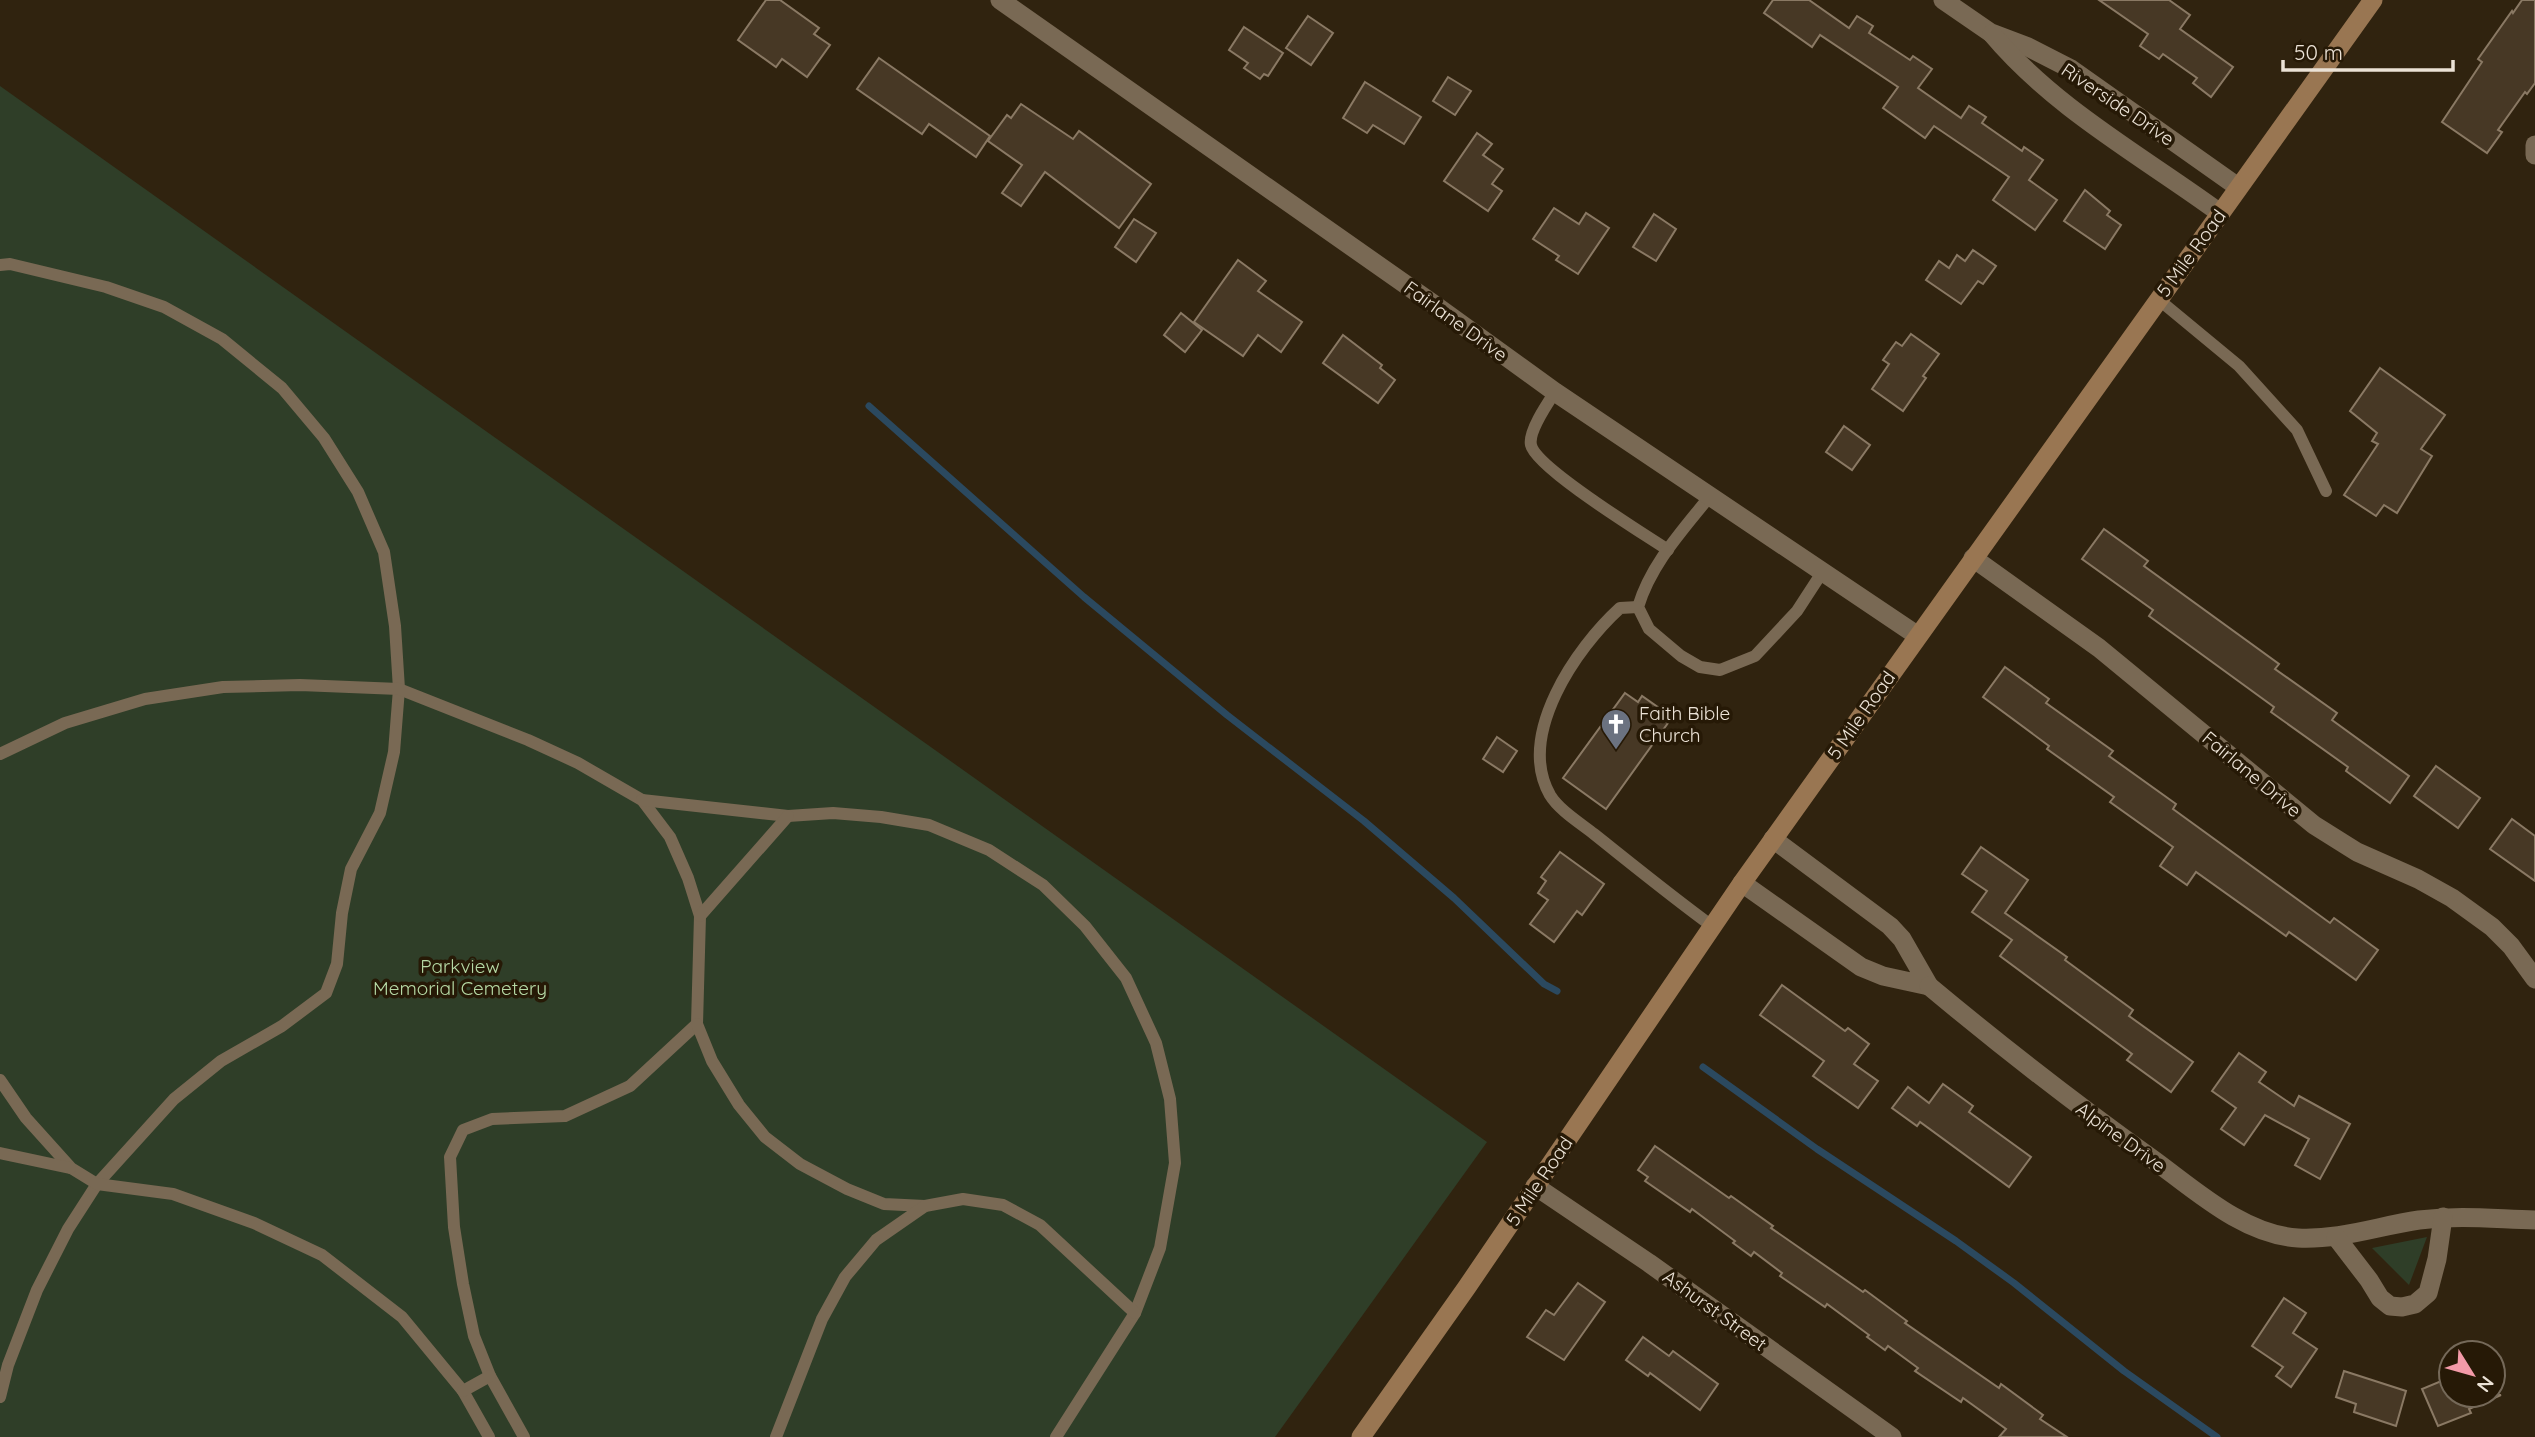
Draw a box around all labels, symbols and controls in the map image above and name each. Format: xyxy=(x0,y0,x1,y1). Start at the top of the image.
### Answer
scale bar xyxy=(2283,28,2453,72)
text: 50 m xyxy=(2294,39,2343,65)
street label: Riverside Drive xyxy=(2057,57,2179,151)
street label: 5 Mile Road xyxy=(2151,204,2231,302)
street label: Fairlane Drive xyxy=(1400,275,1512,367)
street label: 5 Mile Road xyxy=(1822,666,1900,764)
place label: Faith Bible Church xyxy=(1639,701,1730,747)
church icon: Faith Bible Church xyxy=(1599,707,1633,751)
street label: Fairlane Drive xyxy=(2198,726,2306,822)
park label: Parkview Memorial Cemetery xyxy=(373,954,547,1000)
street label: Alpine Drive xyxy=(2072,1096,2170,1178)
street label: 5 Mile Road xyxy=(1500,1132,1578,1230)
street label: Ashurst Street xyxy=(1658,1264,1772,1356)
north arrow xyxy=(2437,1339,2507,1409)
text: N xyxy=(2472,1371,2499,1397)

